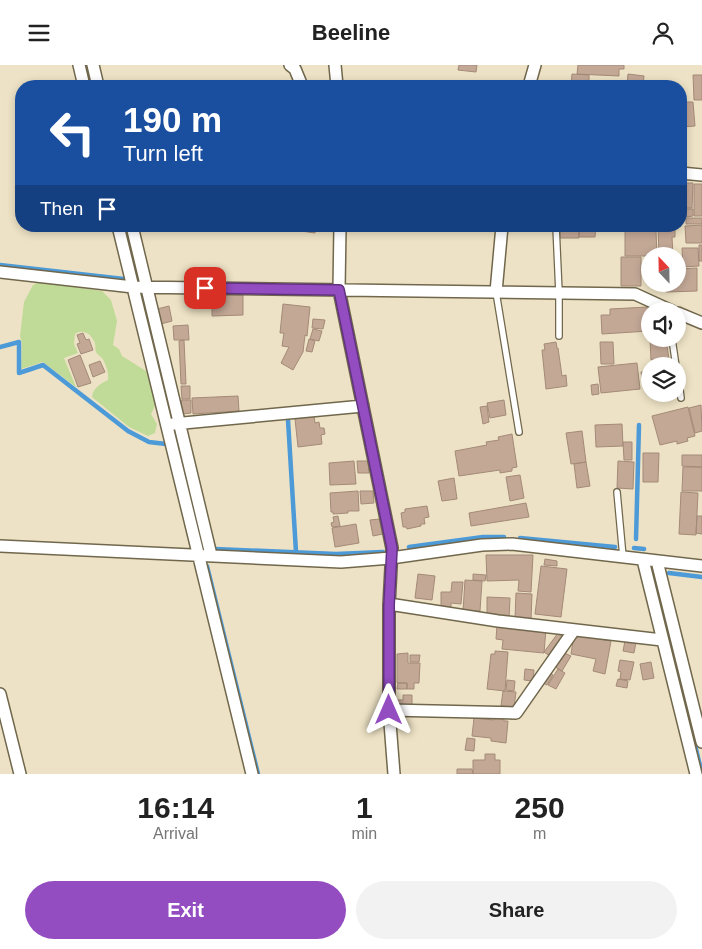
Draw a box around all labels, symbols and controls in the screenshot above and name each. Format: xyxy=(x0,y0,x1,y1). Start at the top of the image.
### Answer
icon: menu xyxy=(25,19,53,47)
icon: person xyxy=(649,19,677,47)
text: Beeline xyxy=(312,20,390,45)
icon: left xyxy=(40,100,105,165)
text: 190 m xyxy=(123,100,222,139)
text: Turn left xyxy=(123,141,203,166)
icon: arrive xyxy=(93,195,121,223)
text: Then xyxy=(40,198,83,219)
north arrow xyxy=(641,247,686,293)
map controls xyxy=(641,247,686,402)
pin xyxy=(184,267,226,309)
icon: arrive xyxy=(191,274,219,302)
button: sound xyxy=(641,302,686,347)
button: layers xyxy=(641,357,686,402)
position arrow xyxy=(362,683,414,735)
text: 16:14 xyxy=(137,791,214,824)
text: 1 xyxy=(356,791,373,824)
text: 250 xyxy=(515,791,565,824)
text: Arrival xyxy=(153,825,198,842)
text: min xyxy=(351,825,377,842)
text: m xyxy=(533,825,546,842)
button: Exit xyxy=(25,881,346,939)
button: Share xyxy=(356,881,677,939)

